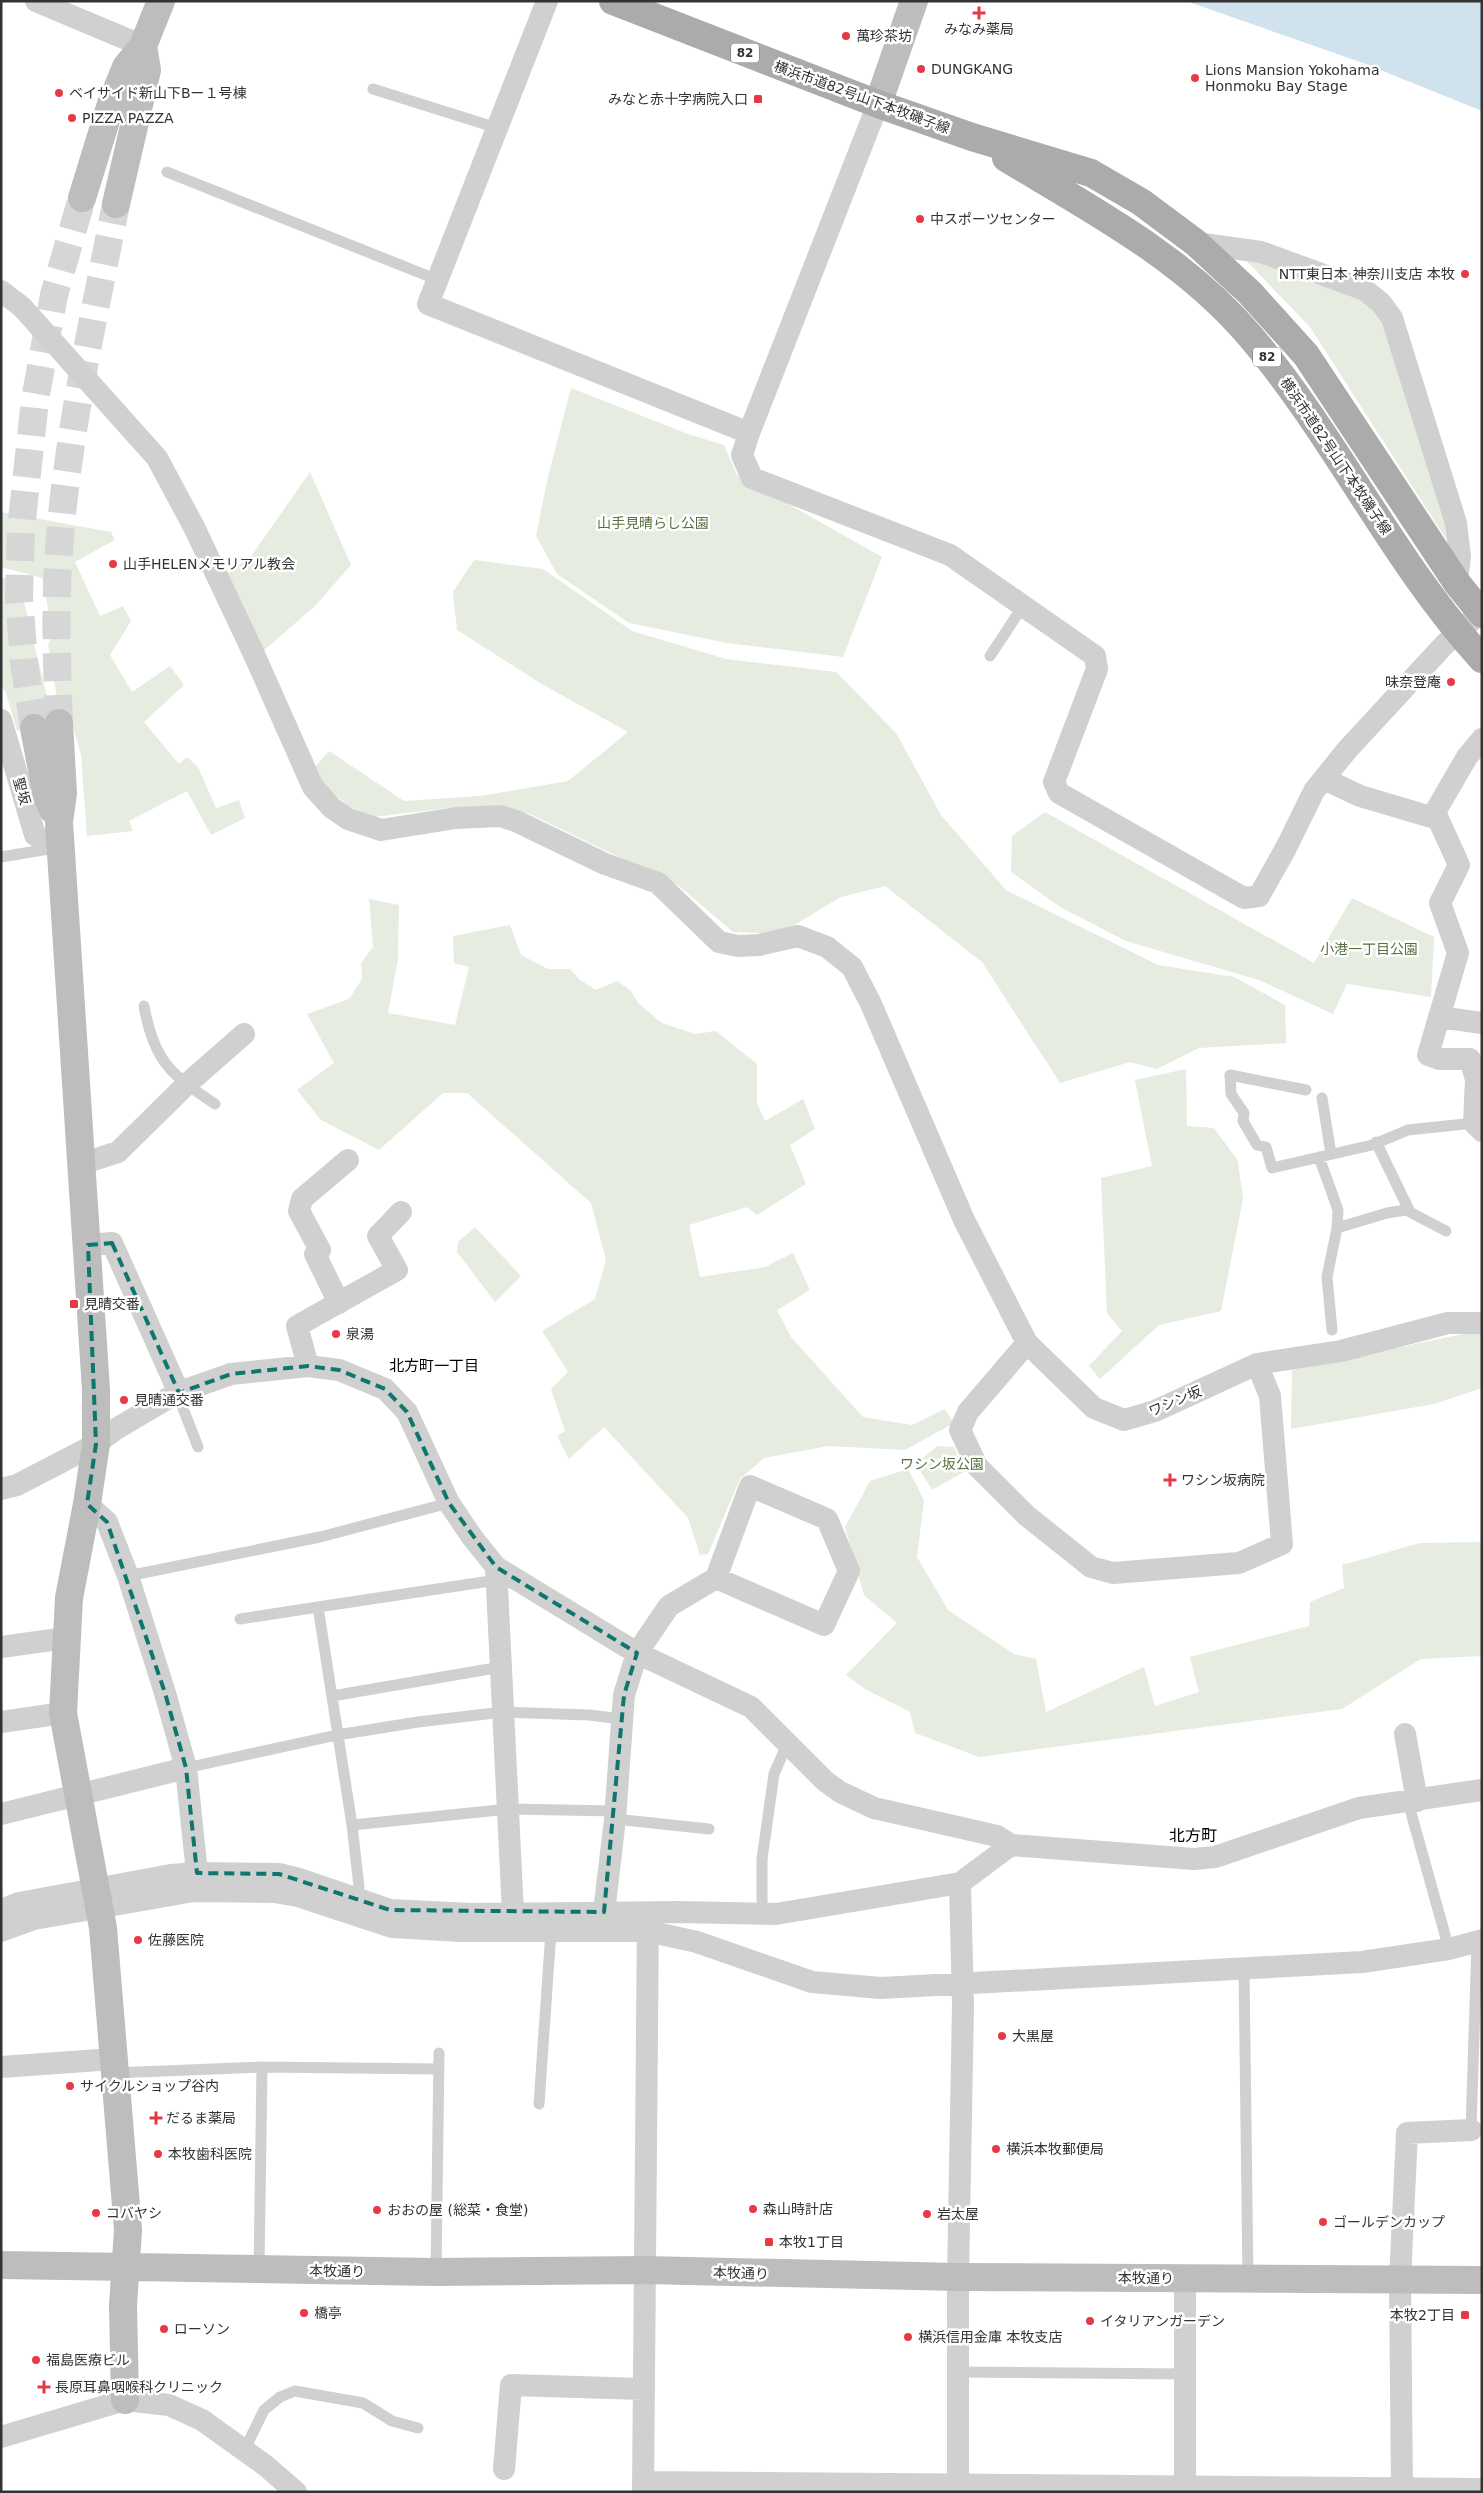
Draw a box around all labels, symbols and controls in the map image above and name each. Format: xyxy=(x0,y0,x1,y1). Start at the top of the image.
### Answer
marker: みなみ薬局 xyxy=(973,7,985,19)
place label: みなみ薬局 xyxy=(944,21,1014,37)
place label: 萬珍茶坊 xyxy=(856,28,912,44)
marker: 萬珍茶坊 xyxy=(840,30,852,42)
road number: 82 xyxy=(731,44,759,62)
street label: 横浜市道82号山下本牧磯子線 xyxy=(772,58,952,136)
place label: DUNGKANG xyxy=(931,61,1013,77)
place label: Lions Mansion Yokohama Honmoku Bay Stage xyxy=(1205,62,1380,94)
marker: DUNGKANG xyxy=(915,63,927,75)
marker: Lions Mansion Yokohama Honmoku Bay Stage xyxy=(1189,72,1201,84)
place label: ベイサイド新山下Bー１号棟 xyxy=(69,85,247,101)
marker: ベイサイド新山下Bー１号棟 xyxy=(53,87,65,99)
place label: みなと赤十字病院入口 xyxy=(608,91,748,107)
marker: みなと赤十字病院入口 xyxy=(752,93,764,105)
place label: PIZZA PAZZA xyxy=(82,110,174,126)
marker: PIZZA PAZZA xyxy=(66,112,78,124)
place label: 中スポーツセンター xyxy=(930,211,1056,227)
marker: 中スポーツセンター xyxy=(914,213,926,225)
place label: NTT東日本 神奈川支店 本牧 xyxy=(1279,266,1455,282)
marker: NTT東日本 神奈川支店 本牧 xyxy=(1459,268,1471,280)
road number: 82 xyxy=(1253,348,1281,367)
street label: 横浜市道82号山下本牧磯子線 xyxy=(1277,374,1395,538)
park label: 山手見晴らし公園 xyxy=(597,515,709,531)
place label: 山手HELENメモリアル教会 xyxy=(123,556,295,572)
marker: 山手HELENメモリアル教会 xyxy=(107,558,119,570)
place label: 味奈登庵 xyxy=(1385,674,1441,690)
marker: 味奈登庵 xyxy=(1445,676,1457,688)
street label: 聖坂 xyxy=(10,775,34,807)
park label: 小港一丁目公園 xyxy=(1320,941,1418,957)
place label: 見晴交番 xyxy=(84,1296,140,1312)
marker: 見晴交番 xyxy=(68,1298,80,1310)
place label: 泉湯 xyxy=(346,1326,374,1342)
marker: 泉湯 xyxy=(330,1328,342,1340)
district label: 北方町一丁目 xyxy=(389,1357,479,1375)
street label: ワシン坂 xyxy=(1146,1383,1204,1419)
place label: 見晴通交番 xyxy=(134,1392,204,1408)
marker: 見晴通交番 xyxy=(118,1394,130,1406)
park label: ワシン坂公園 xyxy=(900,1456,984,1472)
place label: ワシン坂病院 xyxy=(1181,1472,1265,1488)
marker: ワシン坂病院 xyxy=(1163,1473,1177,1487)
district label: 北方町 xyxy=(1169,1826,1217,1845)
place label: 佐藤医院 xyxy=(148,1932,204,1948)
marker: 佐藤医院 xyxy=(132,1934,144,1946)
place label: 大黒屋 xyxy=(1012,2028,1054,2044)
marker: 大黒屋 xyxy=(996,2030,1008,2042)
place label: サイクルショップ谷内 xyxy=(80,2078,219,2094)
marker: サイクルショップ谷内 xyxy=(64,2080,76,2092)
place label: だるま薬局 xyxy=(166,2110,236,2126)
marker: だるま薬局 xyxy=(150,2112,162,2124)
place label: 横浜本牧郵便局 xyxy=(1006,2141,1104,2157)
marker: 横浜本牧郵便局 xyxy=(990,2143,1002,2155)
place label: 本牧歯科医院 xyxy=(168,2146,252,2162)
marker: 本牧歯科医院 xyxy=(152,2148,164,2160)
place label: 森山時計店 xyxy=(763,2201,833,2217)
place label: おおの屋 (総菜・食堂) xyxy=(387,2202,528,2218)
marker: 森山時計店 xyxy=(747,2203,759,2215)
marker: おおの屋 (総菜・食堂) xyxy=(371,2204,383,2216)
place label: コバヤシ xyxy=(106,2205,162,2221)
place label: 岩太屋 xyxy=(937,2206,979,2222)
marker: コバヤシ xyxy=(90,2207,102,2219)
marker: 岩太屋 xyxy=(921,2208,933,2220)
place label: ゴールデンカップ xyxy=(1333,2214,1445,2230)
marker: ゴールデンカップ xyxy=(1317,2216,1329,2228)
place label: 本牧1丁目 xyxy=(779,2234,844,2250)
marker: 本牧1丁目 xyxy=(763,2236,775,2248)
street label: 本牧通り xyxy=(309,2263,365,2279)
street label: 本牧通り xyxy=(713,2264,769,2282)
street label: 本牧通り xyxy=(1118,2270,1174,2286)
place label: 橋亭 xyxy=(314,2305,342,2321)
marker: 橋亭 xyxy=(298,2307,310,2319)
place label: 本牧2丁目 xyxy=(1390,2307,1455,2323)
marker: 本牧2丁目 xyxy=(1459,2309,1471,2321)
place label: イタリアンガーデン xyxy=(1100,2313,1225,2329)
marker: イタリアンガーデン xyxy=(1084,2315,1096,2327)
place label: ローソン xyxy=(174,2321,230,2337)
marker: ローソン xyxy=(158,2323,170,2335)
place label: 横浜信用金庫 本牧支店 xyxy=(918,2329,1062,2345)
marker: 横浜信用金庫 本牧支店 xyxy=(902,2331,914,2343)
place label: 福島医療ビル xyxy=(46,2352,130,2368)
marker: 福島医療ビル xyxy=(30,2354,42,2366)
place label: 長原耳鼻咽喉科クリニック xyxy=(55,2379,223,2395)
marker: 長原耳鼻咽喉科クリニック xyxy=(37,2380,51,2394)

